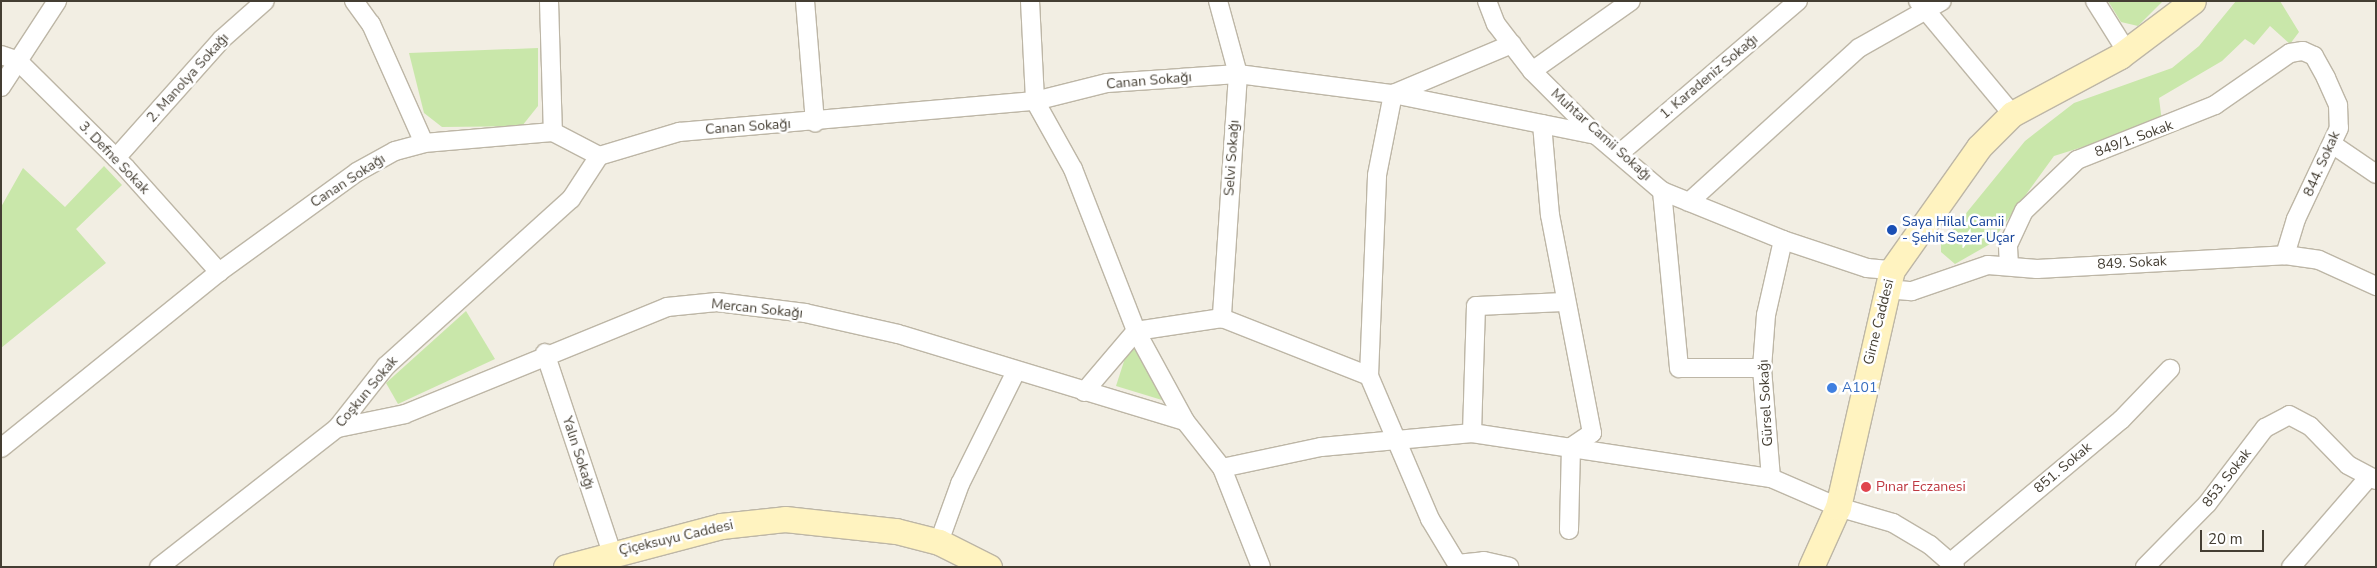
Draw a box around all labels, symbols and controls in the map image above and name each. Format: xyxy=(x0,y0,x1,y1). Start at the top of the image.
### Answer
street label: 2. Manolya Sokağı xyxy=(143,30,233,126)
street label: 1. Karadeniz Sokağı xyxy=(1657,31,1761,123)
street label: Canan Sokağı xyxy=(1106,69,1192,93)
street label: Muhtar Camii Sokağı xyxy=(1547,85,1655,185)
street label: Canan Sokağı xyxy=(705,116,791,138)
street label: 849/1. Sokak xyxy=(2093,117,2175,161)
street label: 3. Defne Sokak xyxy=(75,118,153,198)
street label: Selvi Sokağı xyxy=(1221,119,1243,197)
street label: 844. Sokak xyxy=(2300,129,2344,199)
street label: Canan Sokağı xyxy=(307,151,389,211)
place label: Saya Hilal Camii - Şehit Sezer Uçar xyxy=(1902,214,2015,246)
marker: Saya Hilal Camii - Şehit Sezer Uçar xyxy=(1886,224,1898,236)
street label: 849. Sokak xyxy=(2097,253,2167,273)
street label: Girne Caddesi xyxy=(1860,277,1898,367)
street label: Mercan Sokağı xyxy=(710,296,804,322)
street label: Coşkun Sokak xyxy=(332,353,402,431)
street label: Gürsel Sokağı xyxy=(1755,359,1777,447)
place label: A101 xyxy=(1842,380,1877,396)
marker: A101 xyxy=(1826,382,1838,394)
street label: Yalın Sokağı xyxy=(558,414,598,492)
street label: 851. Sokak xyxy=(2031,439,2095,497)
street label: 853. Sokak xyxy=(2199,445,2255,511)
place label: Pınar Eczanesi xyxy=(1876,479,1966,495)
marker: Pınar Eczanesi xyxy=(1860,481,1872,493)
street label: Çiçeksuyu Caddesi xyxy=(617,517,735,559)
scale bar xyxy=(2202,520,2266,552)
text: 20 m xyxy=(2208,529,2243,549)

